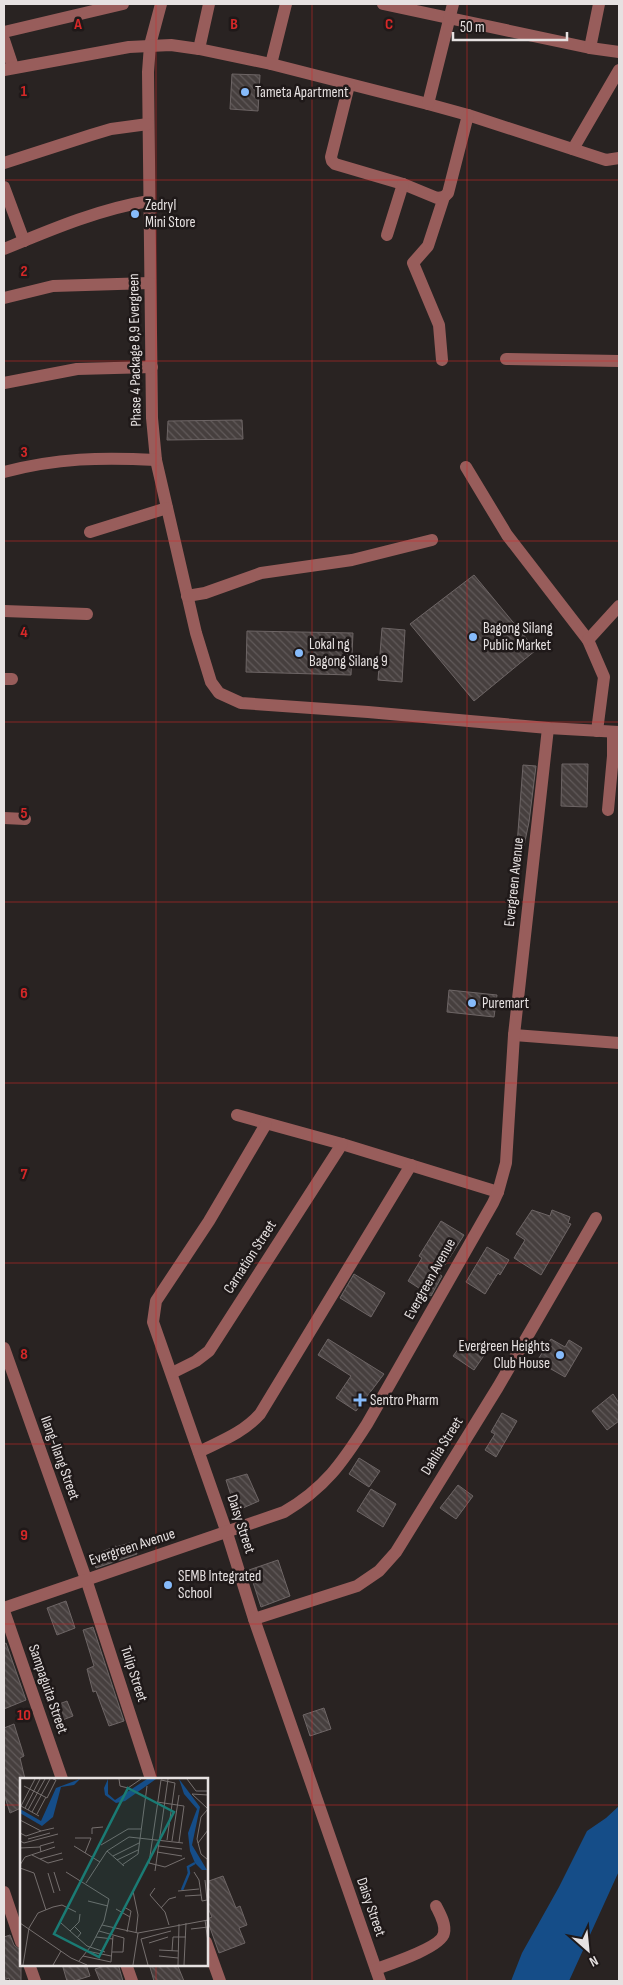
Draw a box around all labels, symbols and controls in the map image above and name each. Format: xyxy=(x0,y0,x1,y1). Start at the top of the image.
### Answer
scale bar xyxy=(453,10,567,42)
text: A xyxy=(73,15,82,34)
text: B xyxy=(230,15,238,34)
text: C xyxy=(385,15,393,34)
text: 50 m xyxy=(460,18,485,37)
text: 1 xyxy=(21,82,28,101)
place label: Tameta Apartment xyxy=(255,83,349,102)
marker: Tameta Apartment xyxy=(239,86,251,98)
place label: Zedryl Mini Store xyxy=(145,196,196,232)
marker: Zedryl Mini Store xyxy=(129,208,141,220)
text: 2 xyxy=(20,262,28,281)
street label: Phase 4 Package 8,9 Evergreen xyxy=(124,273,146,427)
text: 3 xyxy=(20,443,28,462)
place label: Bagong Silang Public Market xyxy=(483,619,553,655)
text: 4 xyxy=(20,623,28,642)
marker: Bagong Silang Public Market xyxy=(467,631,479,643)
place label: Lokal ng Bagong Silang 9 xyxy=(309,635,388,671)
marker: Lokal ng Bagong Silang 9 xyxy=(293,647,305,659)
text: 5 xyxy=(20,804,28,823)
street label: Evergreen Avenue xyxy=(500,837,528,927)
text: 6 xyxy=(20,984,28,1003)
place label: Puremart xyxy=(482,994,530,1013)
marker: Puremart xyxy=(466,997,478,1009)
text: 7 xyxy=(21,1165,28,1184)
street label: Carnation Street xyxy=(219,1217,281,1297)
street label: Evergreen Avenue xyxy=(400,1235,460,1323)
place label: Evergreen Heights Club House xyxy=(458,1337,550,1373)
text: 8 xyxy=(20,1345,28,1364)
marker: Evergreen Heights Club House xyxy=(554,1349,566,1361)
place label: Sentro Pharm xyxy=(370,1391,439,1410)
marker: Sentro Pharm xyxy=(354,1394,366,1406)
street label: Ilang-Ilang Street xyxy=(36,1413,84,1503)
street label: Dahlia Street xyxy=(417,1413,468,1479)
street label: Daisy Street xyxy=(223,1492,260,1556)
street label: Evergreen Avenue xyxy=(87,1524,177,1570)
text: 9 xyxy=(20,1526,28,1545)
place label: SEMB Integrated School xyxy=(178,1567,261,1603)
marker: SEMB Integrated School xyxy=(162,1579,174,1591)
street label: Sampaguita Street xyxy=(24,1642,72,1737)
street label: Tulip Street xyxy=(116,1644,152,1705)
text: 10 xyxy=(17,1706,31,1725)
inset map xyxy=(20,1778,208,1965)
street label: Daisy Street xyxy=(352,1875,390,1939)
north arrow xyxy=(563,1925,613,1975)
text: N xyxy=(586,1952,601,1970)

